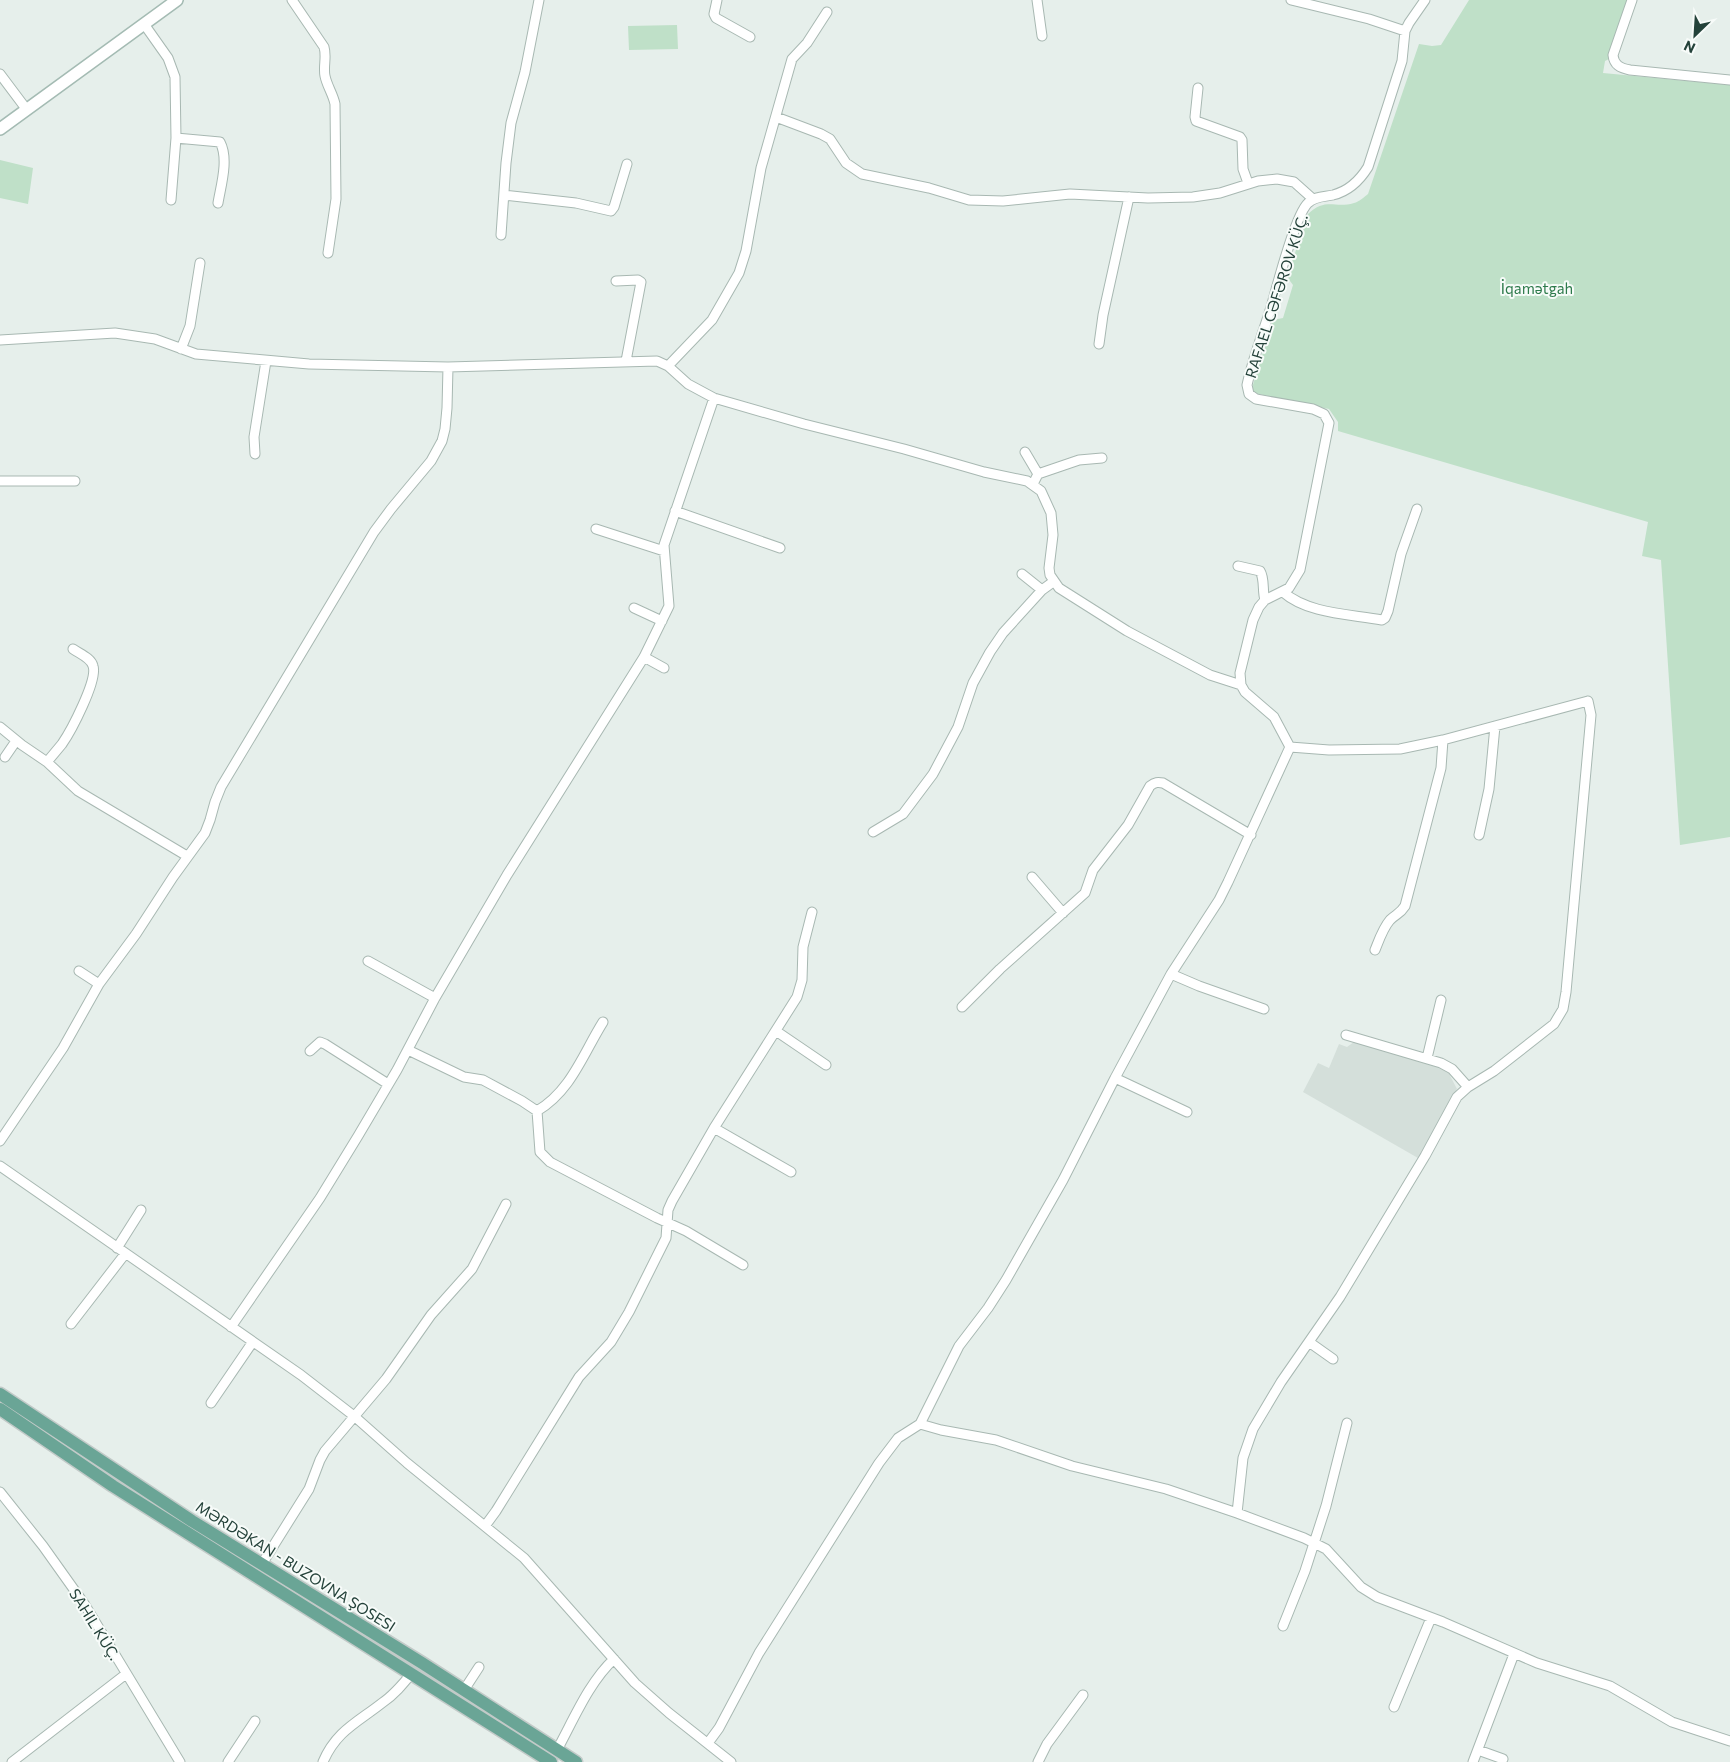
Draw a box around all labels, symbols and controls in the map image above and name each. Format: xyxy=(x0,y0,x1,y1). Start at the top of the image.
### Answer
north arrow xyxy=(1670,10,1720,60)
text: N xyxy=(1681,37,1698,57)
street label: RAFAEL CƏFƏROV KÜÇ. xyxy=(1241,212,1311,380)
park label: İqamətgah xyxy=(1501,279,1573,297)
street label: MƏRDƏKAN - BUZOVNA ŞOSESI xyxy=(193,1497,399,1635)
street label: SAHIL KÜÇ. xyxy=(66,1585,124,1663)

